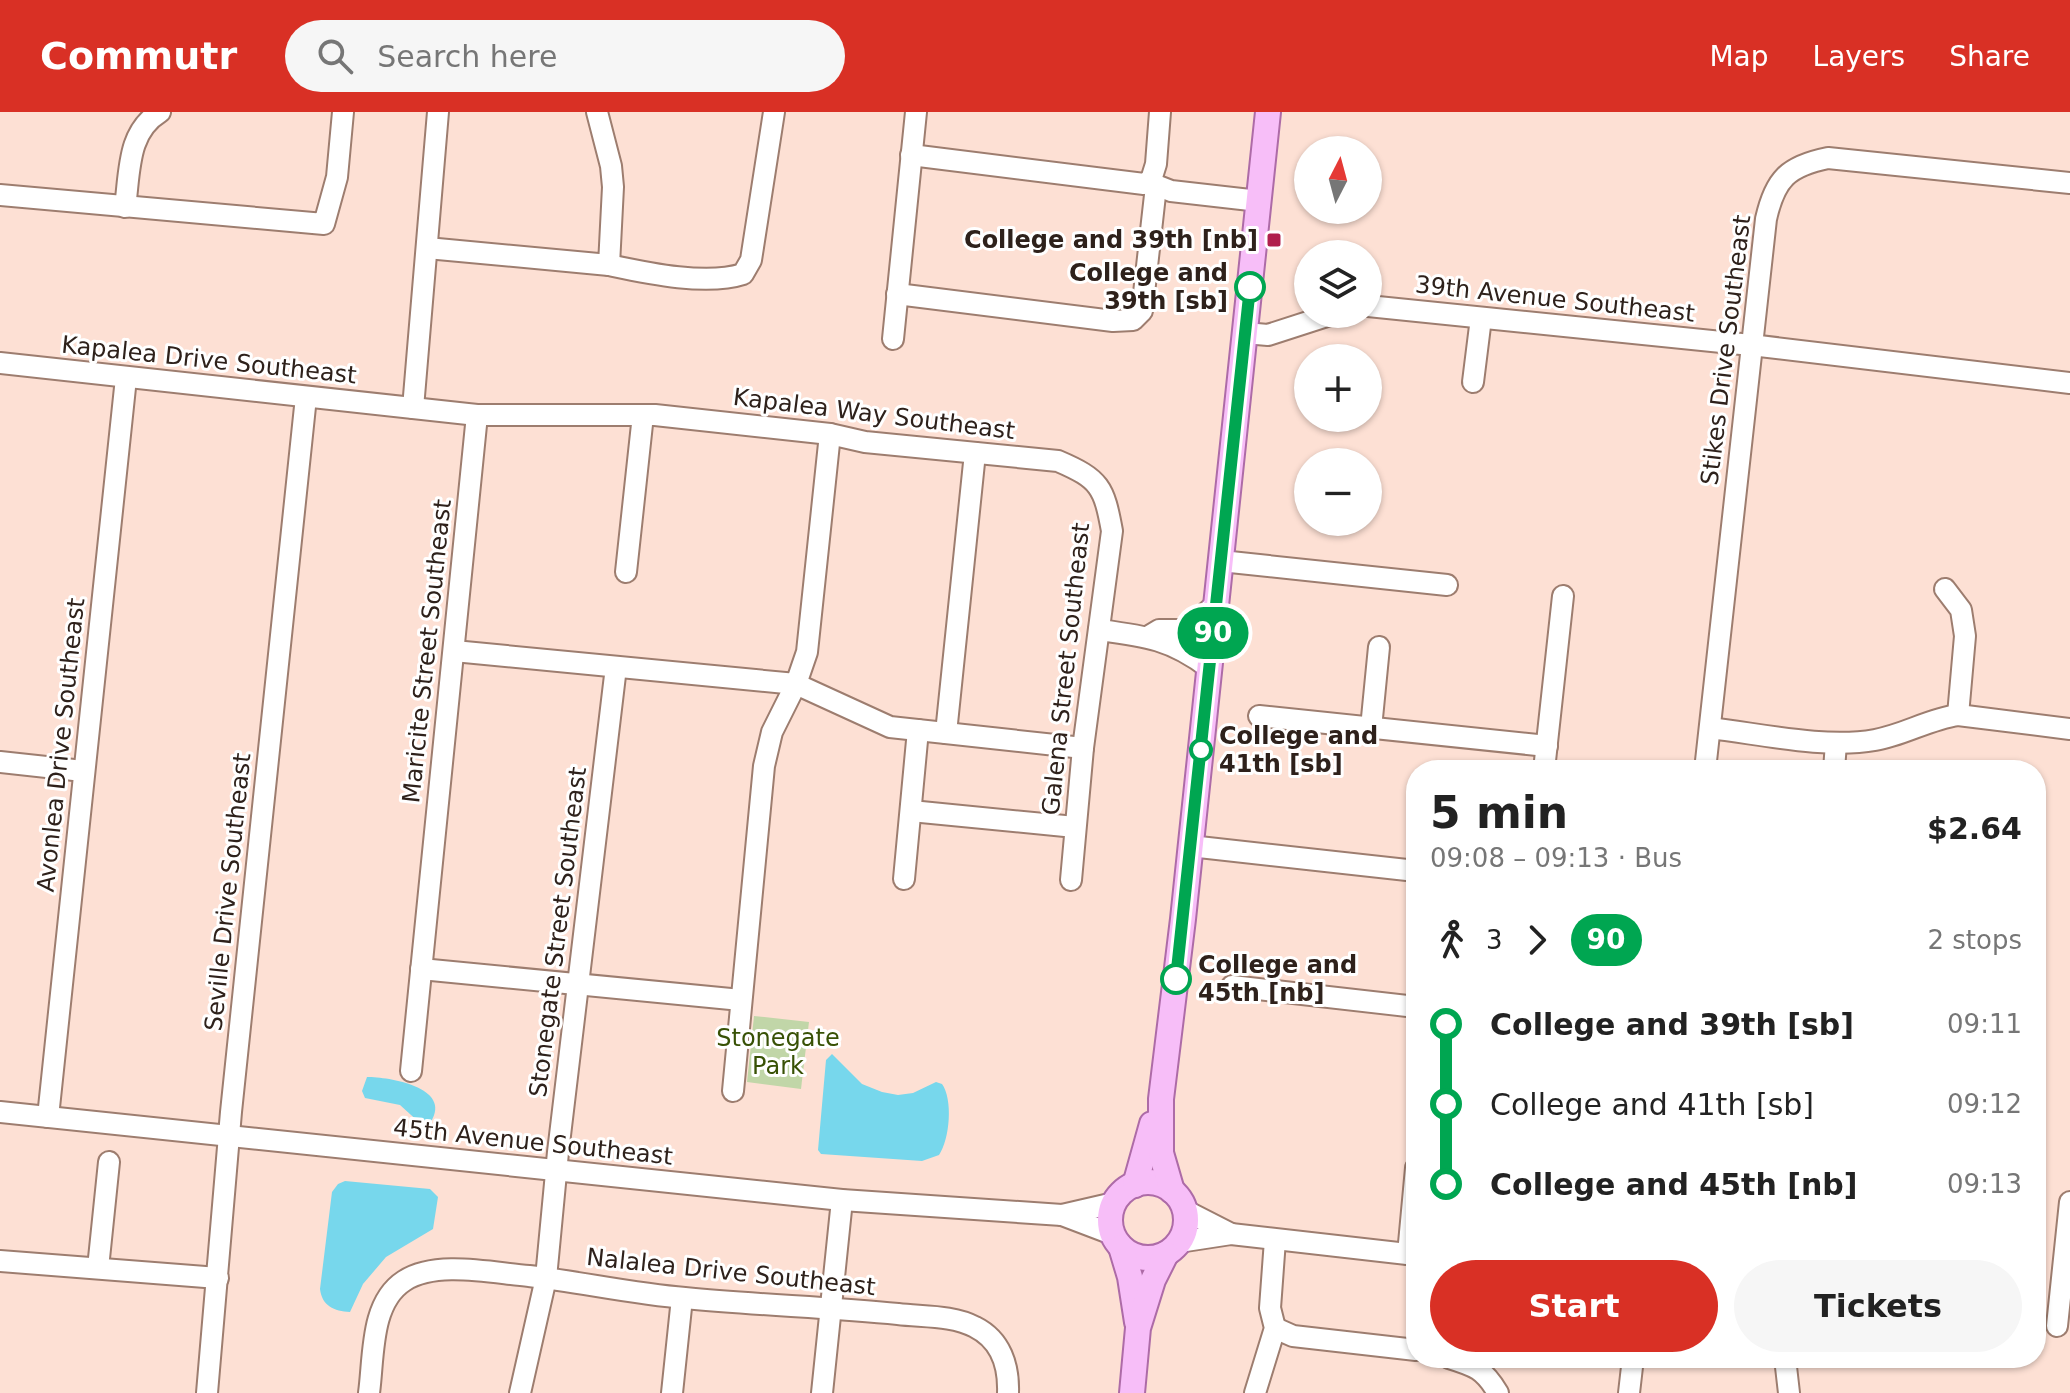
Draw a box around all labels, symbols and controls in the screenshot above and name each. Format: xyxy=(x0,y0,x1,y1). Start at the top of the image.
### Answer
search box xyxy=(285,20,845,92)
text: Commutr xyxy=(40,34,237,78)
icon: search xyxy=(313,34,357,78)
text: Search here xyxy=(377,39,557,74)
text: Map xyxy=(1709,40,1769,73)
text: Layers xyxy=(1813,40,1905,73)
text: Share xyxy=(1949,40,2030,73)
north arrow xyxy=(1294,136,1382,224)
map controls xyxy=(1294,136,1382,536)
street label: Stikes Drive Southeast xyxy=(1696,213,1756,487)
place label: College and 39th [nb] xyxy=(964,226,1258,254)
marker: College and 39th [nb] xyxy=(1265,231,1283,249)
button: layers xyxy=(1294,240,1382,328)
place label: College and 39th [sb] xyxy=(1069,259,1228,315)
street label: 39th Avenue Southeast xyxy=(1414,270,1696,328)
marker: College and 39th [sb] xyxy=(1235,272,1265,302)
street label: Kapalea Drive Southeast xyxy=(60,331,358,389)
button: + xyxy=(1294,344,1382,432)
street label: Kapalea Way Southeast xyxy=(732,383,1016,445)
button: − xyxy=(1294,448,1382,536)
street label: Maricite Street Southeast xyxy=(397,498,457,804)
street label: Galena Street Southeast xyxy=(1037,521,1095,817)
street label: Avonlea Drive Southeast xyxy=(32,597,90,893)
line badge: 90 xyxy=(1177,607,1249,659)
text: 90 xyxy=(1194,616,1232,649)
place label: College and 41th [sb] xyxy=(1219,722,1378,778)
marker: College and 41th [sb] xyxy=(1190,739,1212,761)
street label: Seville Drive Southeast xyxy=(199,752,257,1032)
street label: Stonegate Street Southeast xyxy=(524,765,592,1099)
text: 5 min xyxy=(1430,787,1568,838)
text: $2.64 xyxy=(1927,811,2022,846)
text: 09:08 – 09:13 · Bus xyxy=(1430,843,1682,873)
icon: walk xyxy=(1430,918,1474,962)
icon: forward xyxy=(1515,918,1559,962)
text: 90 xyxy=(1587,923,1626,956)
text: 3 xyxy=(1486,925,1503,955)
text: 2 stops xyxy=(1927,925,2022,955)
place label: College and 45th [nb] xyxy=(1198,951,1357,1007)
marker: College and 45th [nb] xyxy=(1161,964,1191,994)
text: College and 39th [sb] xyxy=(1490,1007,1854,1042)
text: 09:11 xyxy=(1947,1009,2022,1039)
park label: Stonegate Park xyxy=(716,1024,840,1080)
text: College and 41th [sb] xyxy=(1490,1087,1814,1122)
text: 09:12 xyxy=(1947,1089,2022,1119)
street label: 45th Avenue Southeast xyxy=(392,1113,674,1171)
text: College and 45th [nb] xyxy=(1490,1167,1857,1202)
text: 09:13 xyxy=(1947,1169,2022,1199)
street label: Nalalea Drive Southeast xyxy=(585,1243,877,1301)
button: Start xyxy=(1430,1260,1718,1352)
button: Tickets xyxy=(1734,1260,2022,1352)

